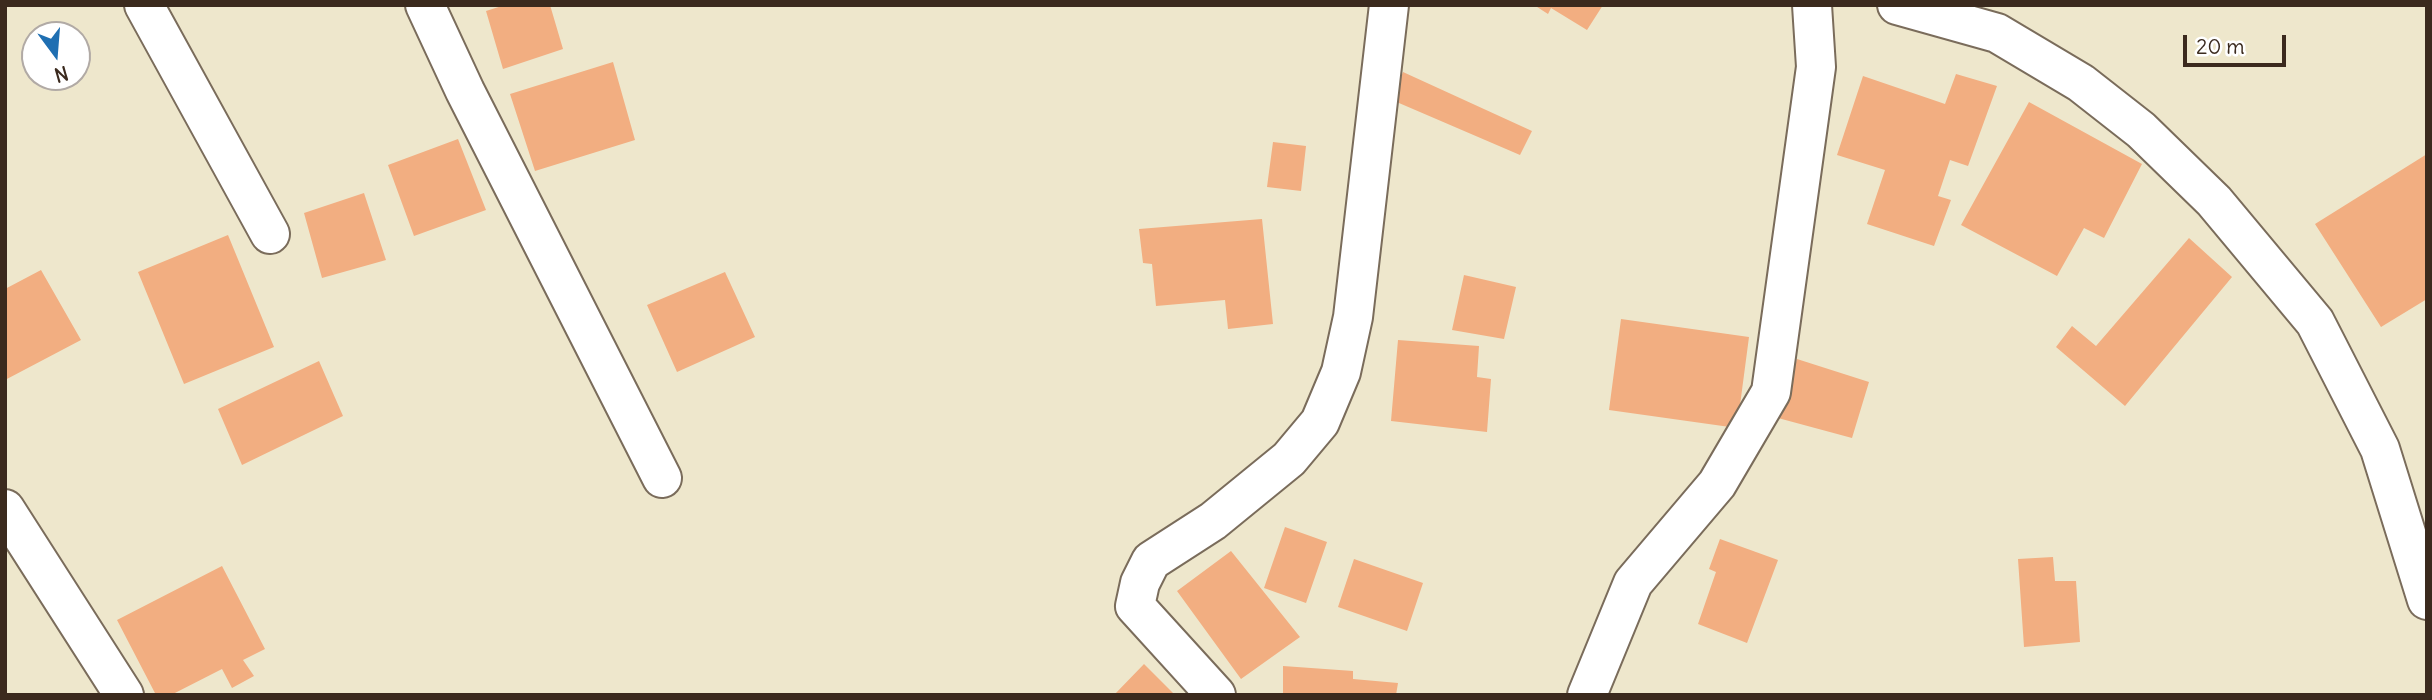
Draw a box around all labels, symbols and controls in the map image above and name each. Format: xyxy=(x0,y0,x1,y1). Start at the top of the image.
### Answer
north arrow xyxy=(21,21,91,91)
scale bar xyxy=(2187,21,2290,65)
text: 20 m xyxy=(2196,33,2245,60)
text: N xyxy=(52,61,71,88)

